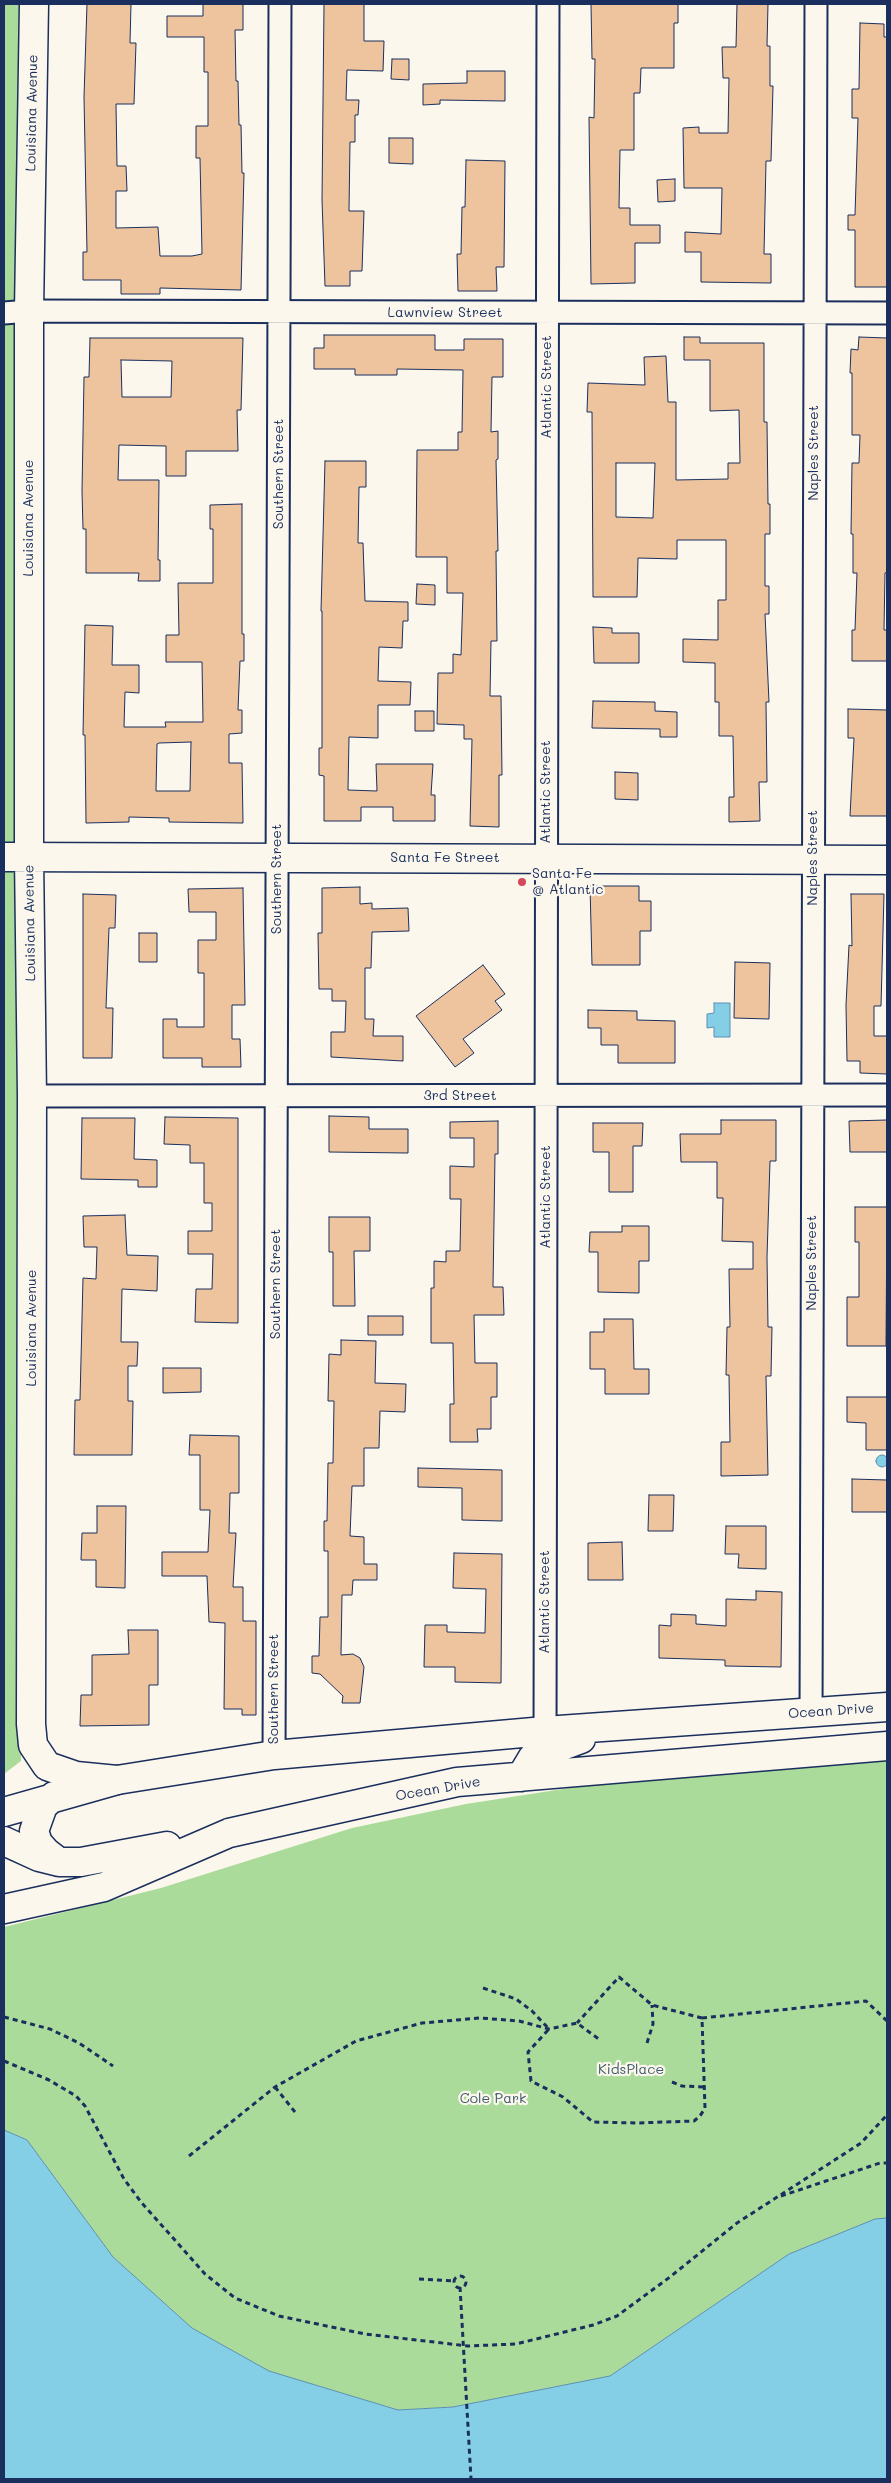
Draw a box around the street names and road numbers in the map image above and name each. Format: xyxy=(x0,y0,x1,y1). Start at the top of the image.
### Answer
street label: Louisiana Avenue xyxy=(23,54,41,172)
street label: Lawnview Street xyxy=(388,305,502,321)
street label: Atlantic Street xyxy=(539,335,555,439)
street label: Naples Street xyxy=(806,405,822,501)
street label: Southern Street xyxy=(271,419,287,529)
street label: Louisiana Avenue xyxy=(21,460,37,576)
street label: Atlantic Street xyxy=(538,740,554,844)
street label: Naples Street xyxy=(805,810,821,906)
street label: Southern Street xyxy=(269,824,285,934)
street label: Santa Fe Street xyxy=(390,850,500,866)
street label: Louisiana Avenue xyxy=(21,864,39,982)
street label: 3rd Street xyxy=(423,1088,497,1104)
street label: Atlantic Street xyxy=(538,1145,554,1249)
street label: Naples Street xyxy=(804,1215,820,1311)
street label: Southern Street xyxy=(268,1229,284,1339)
street label: Louisiana Avenue xyxy=(24,1270,40,1386)
street label: Atlantic Street xyxy=(537,1550,553,1654)
street label: Southern Street xyxy=(266,1634,282,1744)
street label: Ocean Drive xyxy=(788,1700,874,1722)
street label: Ocean Drive xyxy=(394,1773,482,1805)

